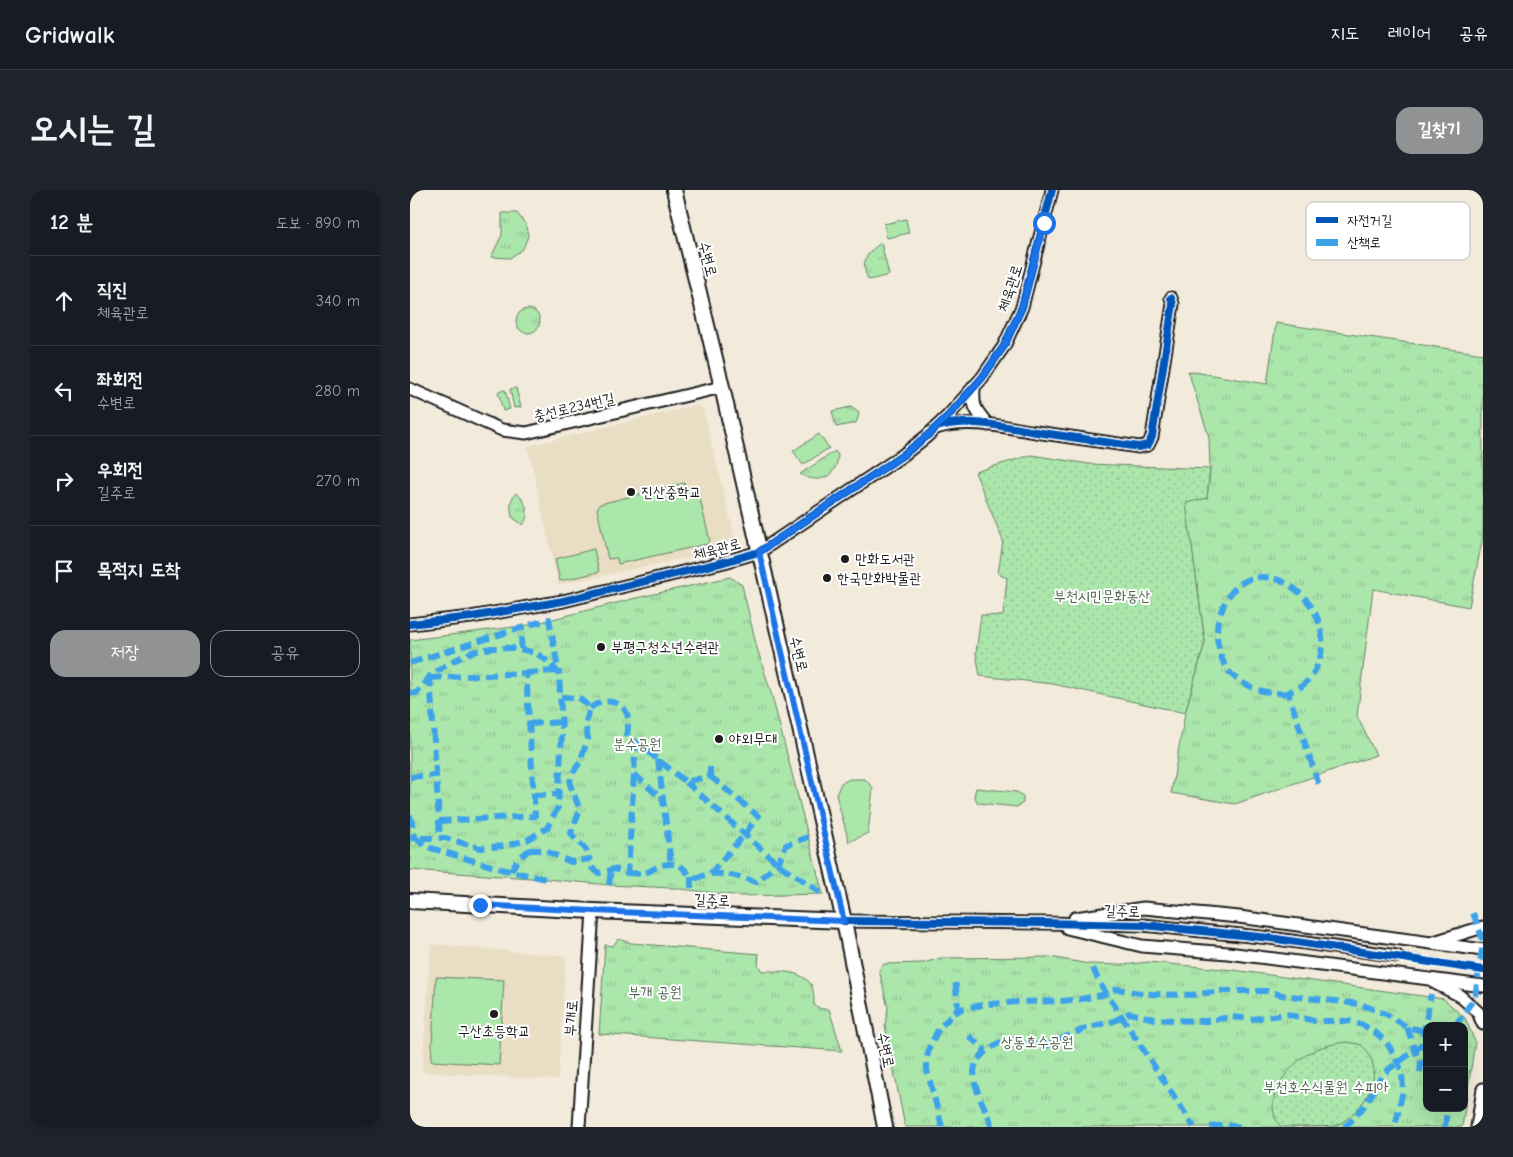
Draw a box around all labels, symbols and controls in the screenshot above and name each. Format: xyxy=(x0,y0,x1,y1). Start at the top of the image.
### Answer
text: Gridwalk xyxy=(25,21,114,49)
text: 지도 xyxy=(1331,23,1360,44)
text: 레이어 xyxy=(1388,23,1431,44)
text: 공유 xyxy=(1459,23,1488,44)
button: 길찾기 xyxy=(1396,107,1483,154)
text: 오시는 길 xyxy=(30,108,155,149)
legend xyxy=(1306,202,1470,260)
text: 12 분 xyxy=(50,210,93,234)
route start xyxy=(1033,212,1056,235)
text: 자전거길 xyxy=(1347,212,1393,229)
text: 도보 · 890 m xyxy=(276,214,360,232)
text: 산책로 xyxy=(1347,234,1381,251)
street label: 수변로 xyxy=(695,239,721,279)
street label: 체육관로 xyxy=(994,262,1026,314)
text: 직진 xyxy=(97,279,128,301)
icon: ahead xyxy=(50,287,78,315)
text: 340 m xyxy=(316,292,360,310)
text: 체육관로 xyxy=(97,304,149,322)
text: 좌회전 xyxy=(97,369,143,391)
icon: left xyxy=(50,377,78,405)
text: 280 m xyxy=(315,382,360,400)
street label: 충선로234번길 xyxy=(532,389,616,425)
text: 수변로 xyxy=(97,394,136,412)
text: 우회전 xyxy=(97,459,143,481)
icon: right xyxy=(50,467,78,495)
text: 270 m xyxy=(316,472,360,490)
place label: 진산중학교 xyxy=(641,483,701,501)
text: 길주로 xyxy=(97,484,136,502)
marker: 진산중학교 xyxy=(625,486,637,498)
street label: 체육관로 xyxy=(691,534,743,564)
place label: 만화도서관 xyxy=(855,550,915,568)
marker: 만화도서관 xyxy=(839,553,851,565)
icon: arrive xyxy=(50,557,78,585)
text: 목적지 도착 xyxy=(97,559,180,581)
place label: 한국만화박물관 xyxy=(837,569,922,587)
marker: 한국만화박물관 xyxy=(821,572,833,584)
park label: 부천시민문화동산 xyxy=(1054,587,1150,605)
button: 저장 xyxy=(50,630,200,677)
button: 공유 xyxy=(210,630,360,677)
street label: 수변로 xyxy=(786,634,812,674)
place label: 부평구청소년수련관 xyxy=(611,638,720,656)
marker: 부평구청소년수련관 xyxy=(595,641,607,653)
place label: 야외무대 xyxy=(729,730,777,748)
marker: 야외무대 xyxy=(713,733,725,745)
park label: 분수공원 xyxy=(613,735,661,753)
street label: 길주로 xyxy=(694,890,730,910)
route end xyxy=(469,894,492,917)
street label: 길주로 xyxy=(1104,901,1140,921)
park label: 부개 공원 xyxy=(628,983,682,1001)
street label: 부개로 xyxy=(561,999,581,1037)
marker: 구산초등학교 xyxy=(488,1008,500,1020)
place label: 구산초등학교 xyxy=(458,1022,530,1040)
map controls xyxy=(1423,1022,1468,1112)
button: + xyxy=(1423,1022,1468,1067)
street label: 수변로 xyxy=(874,1031,898,1069)
park label: 상동호수공원 xyxy=(1001,1033,1073,1051)
button: − xyxy=(1423,1067,1468,1112)
park label: 부천호수식물원 수피아 xyxy=(1263,1078,1389,1096)

